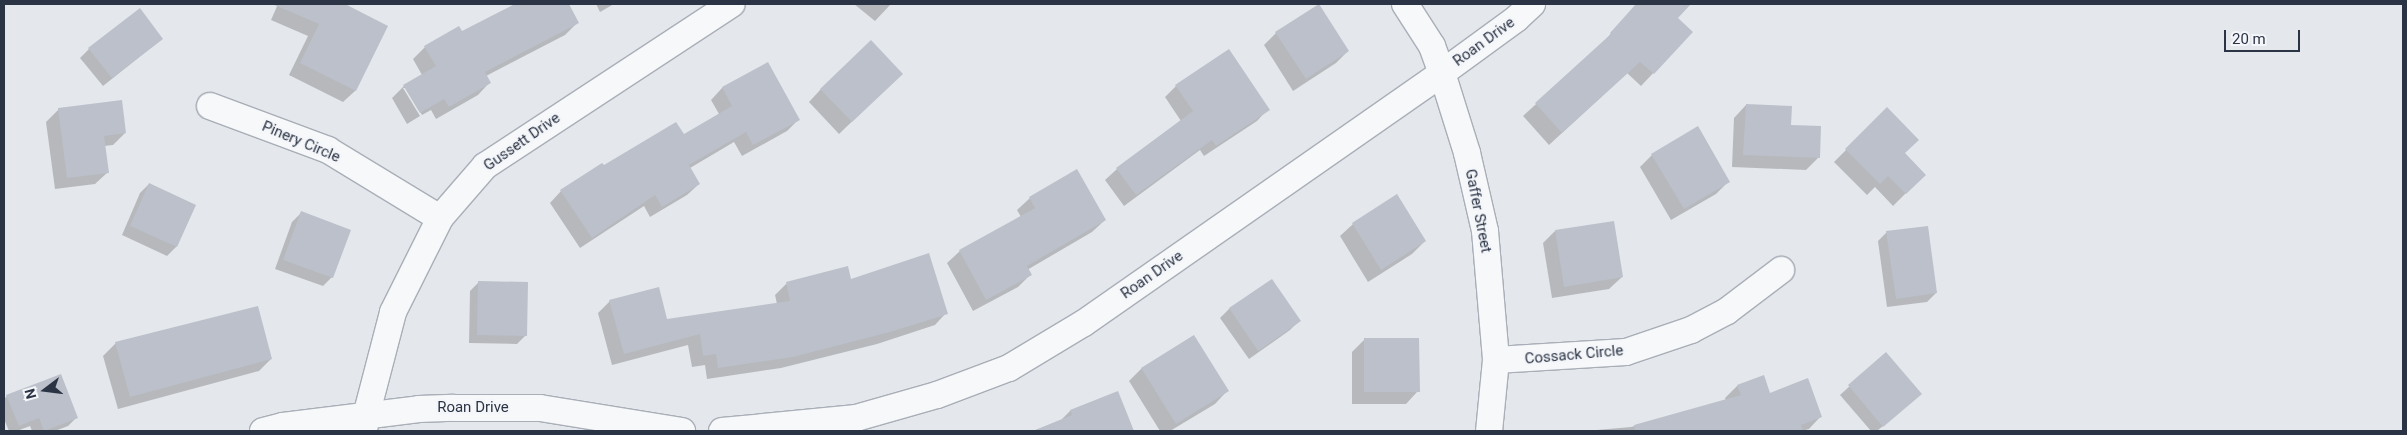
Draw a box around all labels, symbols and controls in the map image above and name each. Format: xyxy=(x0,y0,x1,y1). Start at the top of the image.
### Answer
street label: Roan Drive xyxy=(1450,14,1518,70)
scale bar xyxy=(2227,20,2303,52)
text: 20 m xyxy=(2232,30,2266,48)
street label: Gussett Drive xyxy=(480,109,564,175)
street label: Pinery Circle xyxy=(259,117,343,167)
street label: Gaffer Street xyxy=(1461,168,1495,254)
street label: Roan Drive xyxy=(1117,247,1187,303)
street label: Cossack Circle xyxy=(1524,342,1624,368)
north arrow xyxy=(20,365,70,415)
text: N xyxy=(22,387,40,401)
street label: Roan Drive xyxy=(437,399,509,417)

